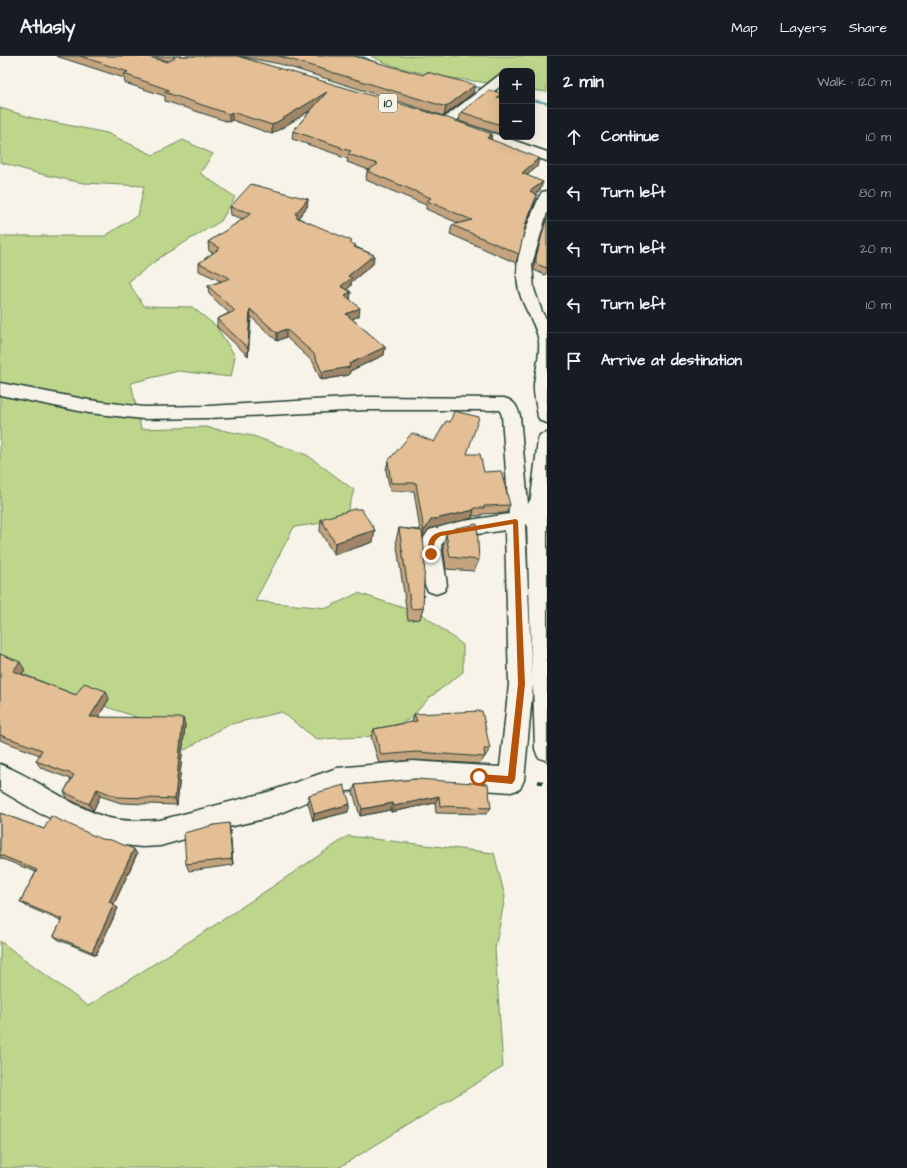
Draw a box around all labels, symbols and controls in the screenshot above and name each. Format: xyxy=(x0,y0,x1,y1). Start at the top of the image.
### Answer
text: Atlasly xyxy=(20,14,75,41)
text: Map xyxy=(731,18,758,38)
text: Layers xyxy=(780,18,827,38)
text: Share xyxy=(849,18,887,38)
map controls xyxy=(499,68,535,140)
button: + xyxy=(499,68,535,104)
text: 2 min xyxy=(563,70,604,94)
text: Walk · 120 m xyxy=(817,73,891,91)
road number: 10 xyxy=(379,94,397,112)
button: − xyxy=(499,104,535,140)
icon: ahead xyxy=(563,126,585,148)
text: Continue xyxy=(601,126,659,147)
text: 10 m xyxy=(866,128,891,146)
icon: left xyxy=(563,182,585,204)
text: Turn left xyxy=(601,182,665,203)
text: 80 m xyxy=(859,184,891,202)
icon: left xyxy=(563,238,585,260)
text: Turn left xyxy=(601,238,665,259)
text: 20 m xyxy=(860,240,891,258)
icon: left xyxy=(563,294,585,316)
text: Turn left xyxy=(601,294,665,315)
text: 10 m xyxy=(866,296,891,314)
icon: arrive xyxy=(563,350,585,372)
text: Arrive at destination xyxy=(601,350,742,371)
route end xyxy=(422,545,440,563)
route start xyxy=(470,768,488,786)

